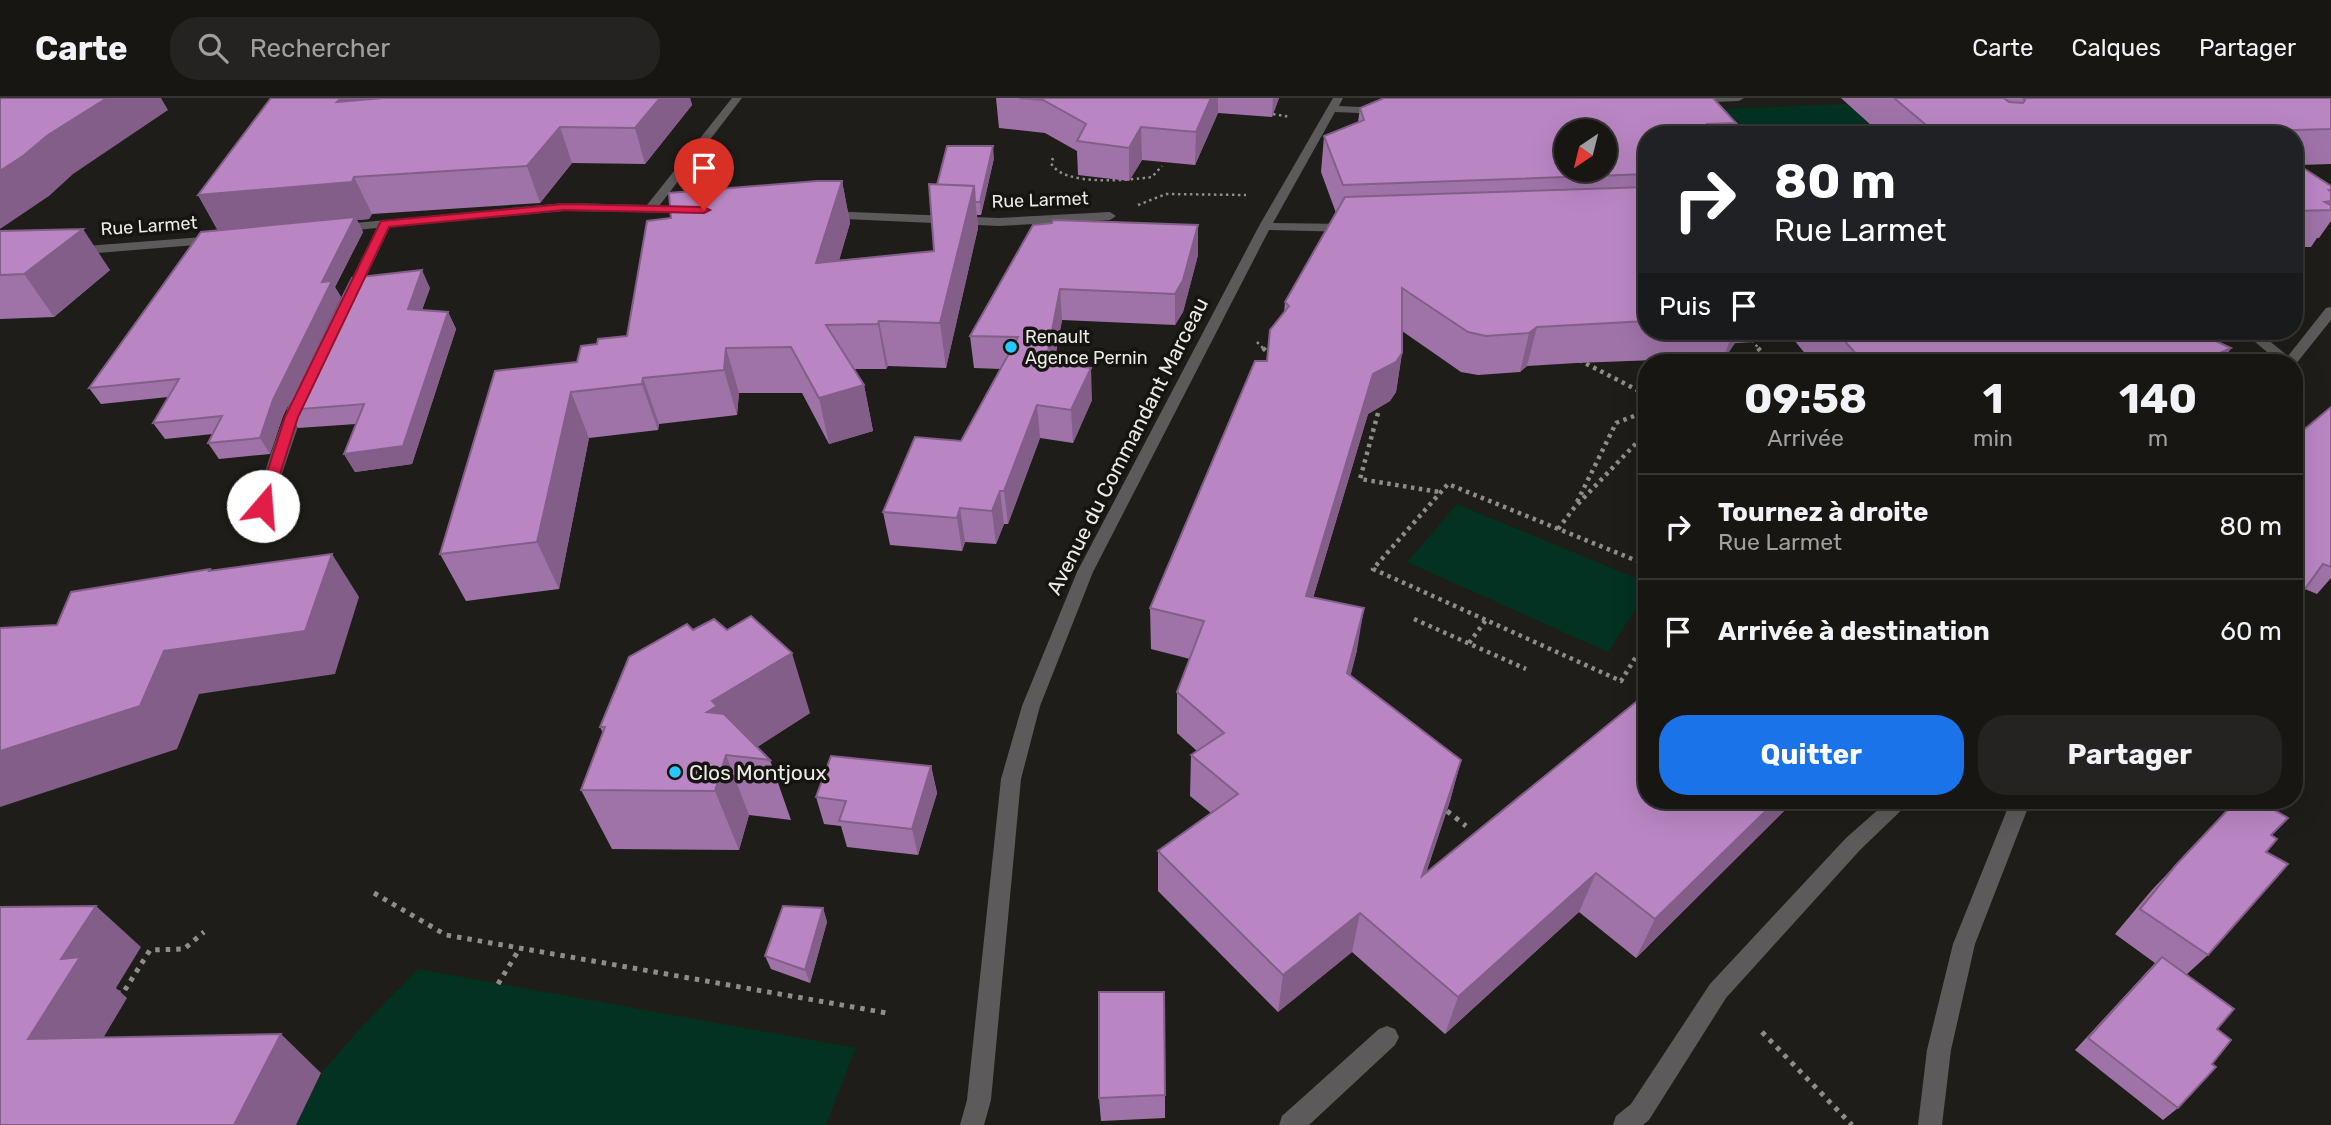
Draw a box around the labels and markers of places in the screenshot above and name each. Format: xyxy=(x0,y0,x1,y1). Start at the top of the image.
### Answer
pin xyxy=(674,138,734,210)
place label: Renault Agence Pernin xyxy=(1025,326,1148,369)
marker: Renault Agence Pernin xyxy=(1003,339,1019,355)
place label: Clos Montjoux xyxy=(689,760,827,785)
marker: Clos Montjoux xyxy=(667,764,683,780)

